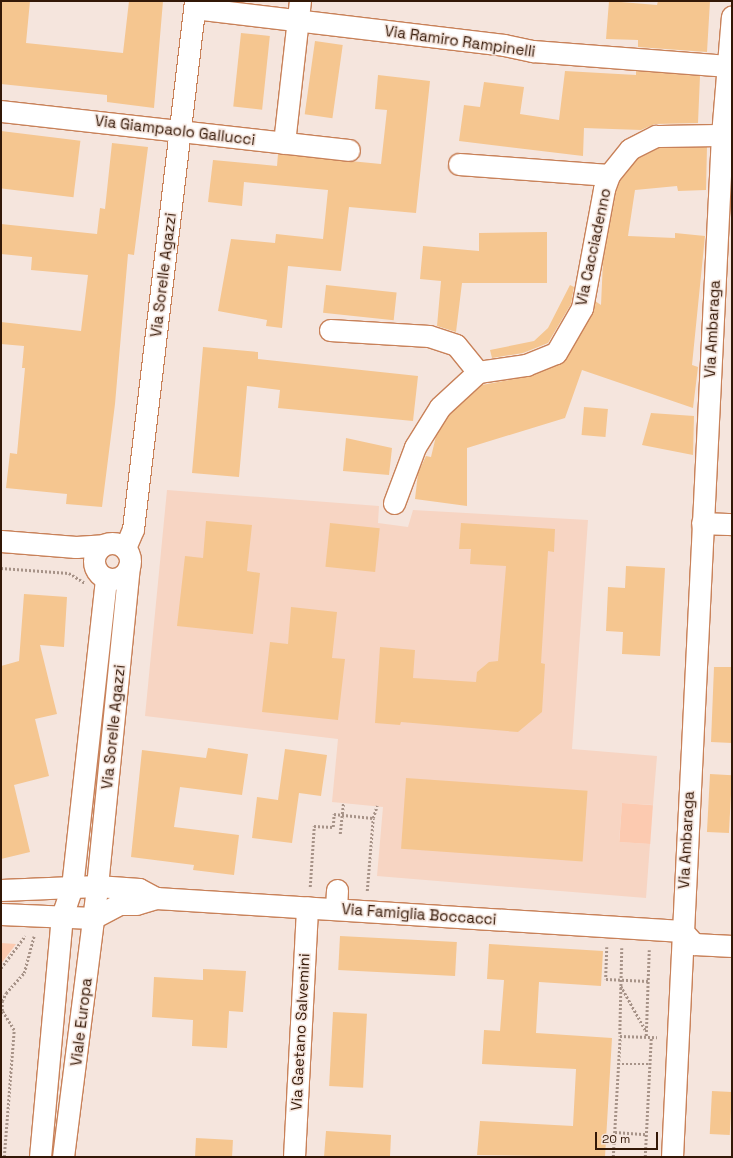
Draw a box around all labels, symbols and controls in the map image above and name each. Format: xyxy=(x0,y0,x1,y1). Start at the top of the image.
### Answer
street label: Via Ramiro Rampinelli xyxy=(383,22,537,60)
street label: Via Giampaolo Gallucci xyxy=(94,111,256,149)
street label: Via Cacciadenno xyxy=(572,187,614,307)
street label: Via Sorelle Agazzi xyxy=(146,212,180,338)
street label: Via Ambaraga xyxy=(700,280,724,378)
street label: Via Sorelle Agazzi xyxy=(98,664,128,790)
street label: Via Ambaraga xyxy=(674,791,698,889)
street label: Via Famiglia Boccacci xyxy=(341,900,497,928)
street label: Via Gaetano Salvemini xyxy=(287,953,313,1111)
street label: Viale Europa xyxy=(67,977,95,1067)
scale bar xyxy=(597,1124,660,1150)
text: 20 m xyxy=(602,1131,630,1147)

